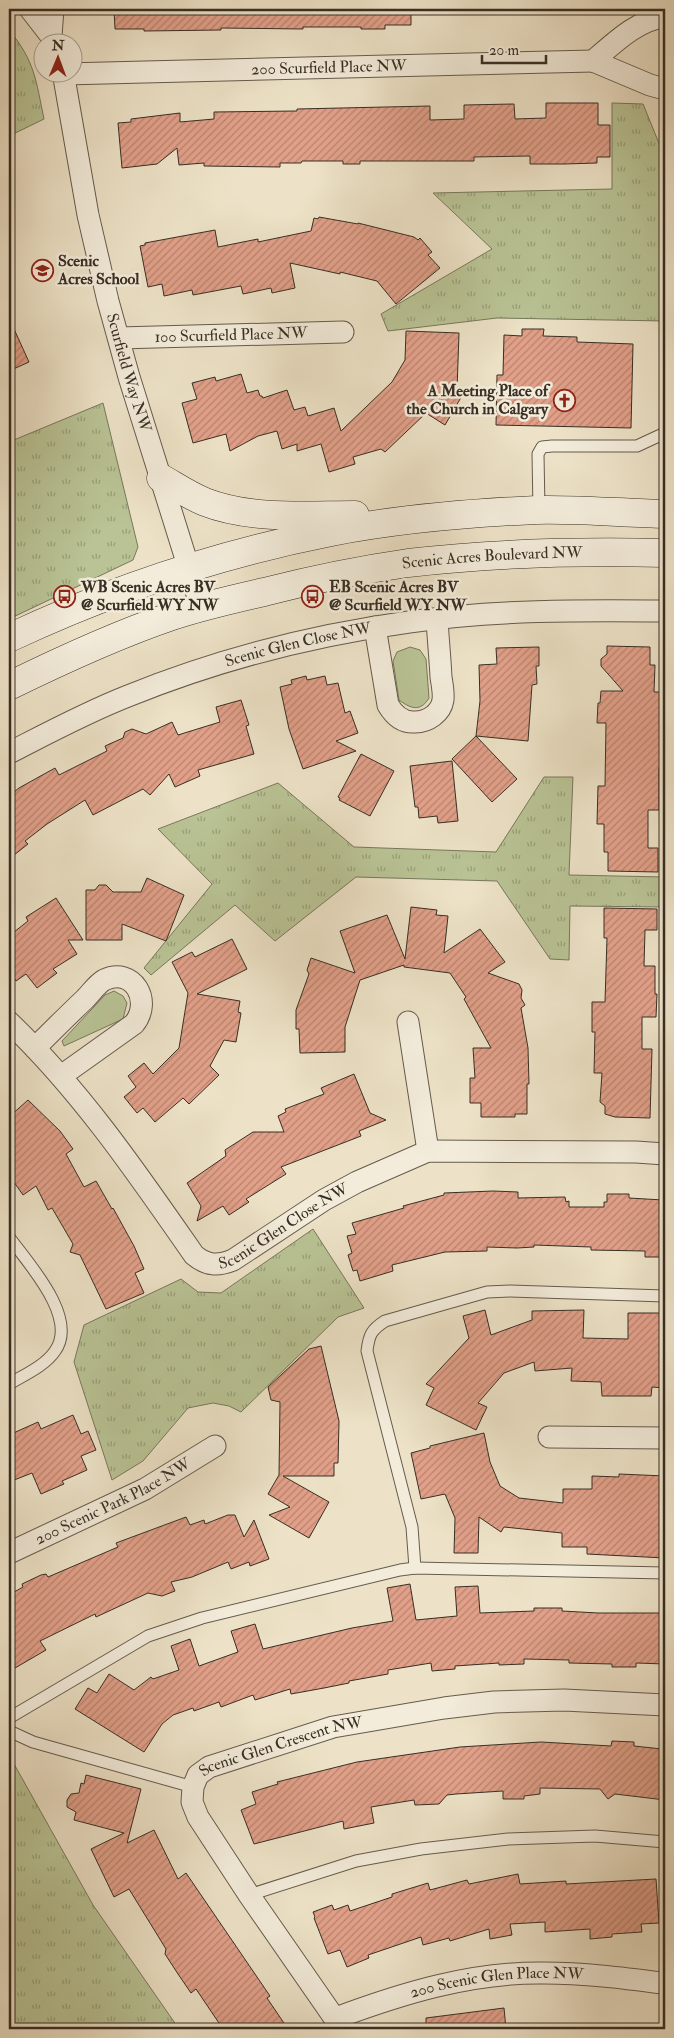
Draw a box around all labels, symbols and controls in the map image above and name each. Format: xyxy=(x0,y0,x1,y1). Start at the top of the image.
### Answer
north arrow xyxy=(32,32,82,82)
scale bar xyxy=(482,32,545,64)
text: N xyxy=(51,37,65,54)
text: 20 m xyxy=(489,41,519,60)
street label: 200 Scurfield Place NW xyxy=(251,56,408,79)
place label: Scenic Acres School xyxy=(57,251,140,289)
school or university icon: Scenic Acres School xyxy=(30,258,54,282)
street label: Scurfield Way NW xyxy=(102,311,156,435)
street label: 100 Scurfield Place NW xyxy=(154,323,308,347)
place label: A Meeting Place of the Church in Calgary xyxy=(406,381,551,420)
church icon: A Meeting Place of the Church in Calgary xyxy=(552,388,576,412)
street label: Scenic Acres Boulevard NW xyxy=(401,542,583,574)
place label: WB Scenic Acres BV @ Scurfield WY NW xyxy=(80,577,220,615)
place label: EB Scenic Acres BV @ Scurfield WY NW xyxy=(329,577,468,615)
bus stop icon: WB Scenic Acres BV @ Scurfield WY NW xyxy=(53,584,77,608)
bus stop icon: EB Scenic Acres BV @ Scurfield WY NW xyxy=(301,584,325,608)
street label: Scenic Glen Close NW xyxy=(222,618,373,671)
street label: Scenic Glen Close NW xyxy=(217,1178,352,1274)
street label: 200 Scenic Park Place NW xyxy=(32,1453,195,1549)
street label: Scenic Glen Crescent NW xyxy=(195,1712,365,1781)
street label: 200 Scenic Glen Place NW xyxy=(408,1963,585,2003)

